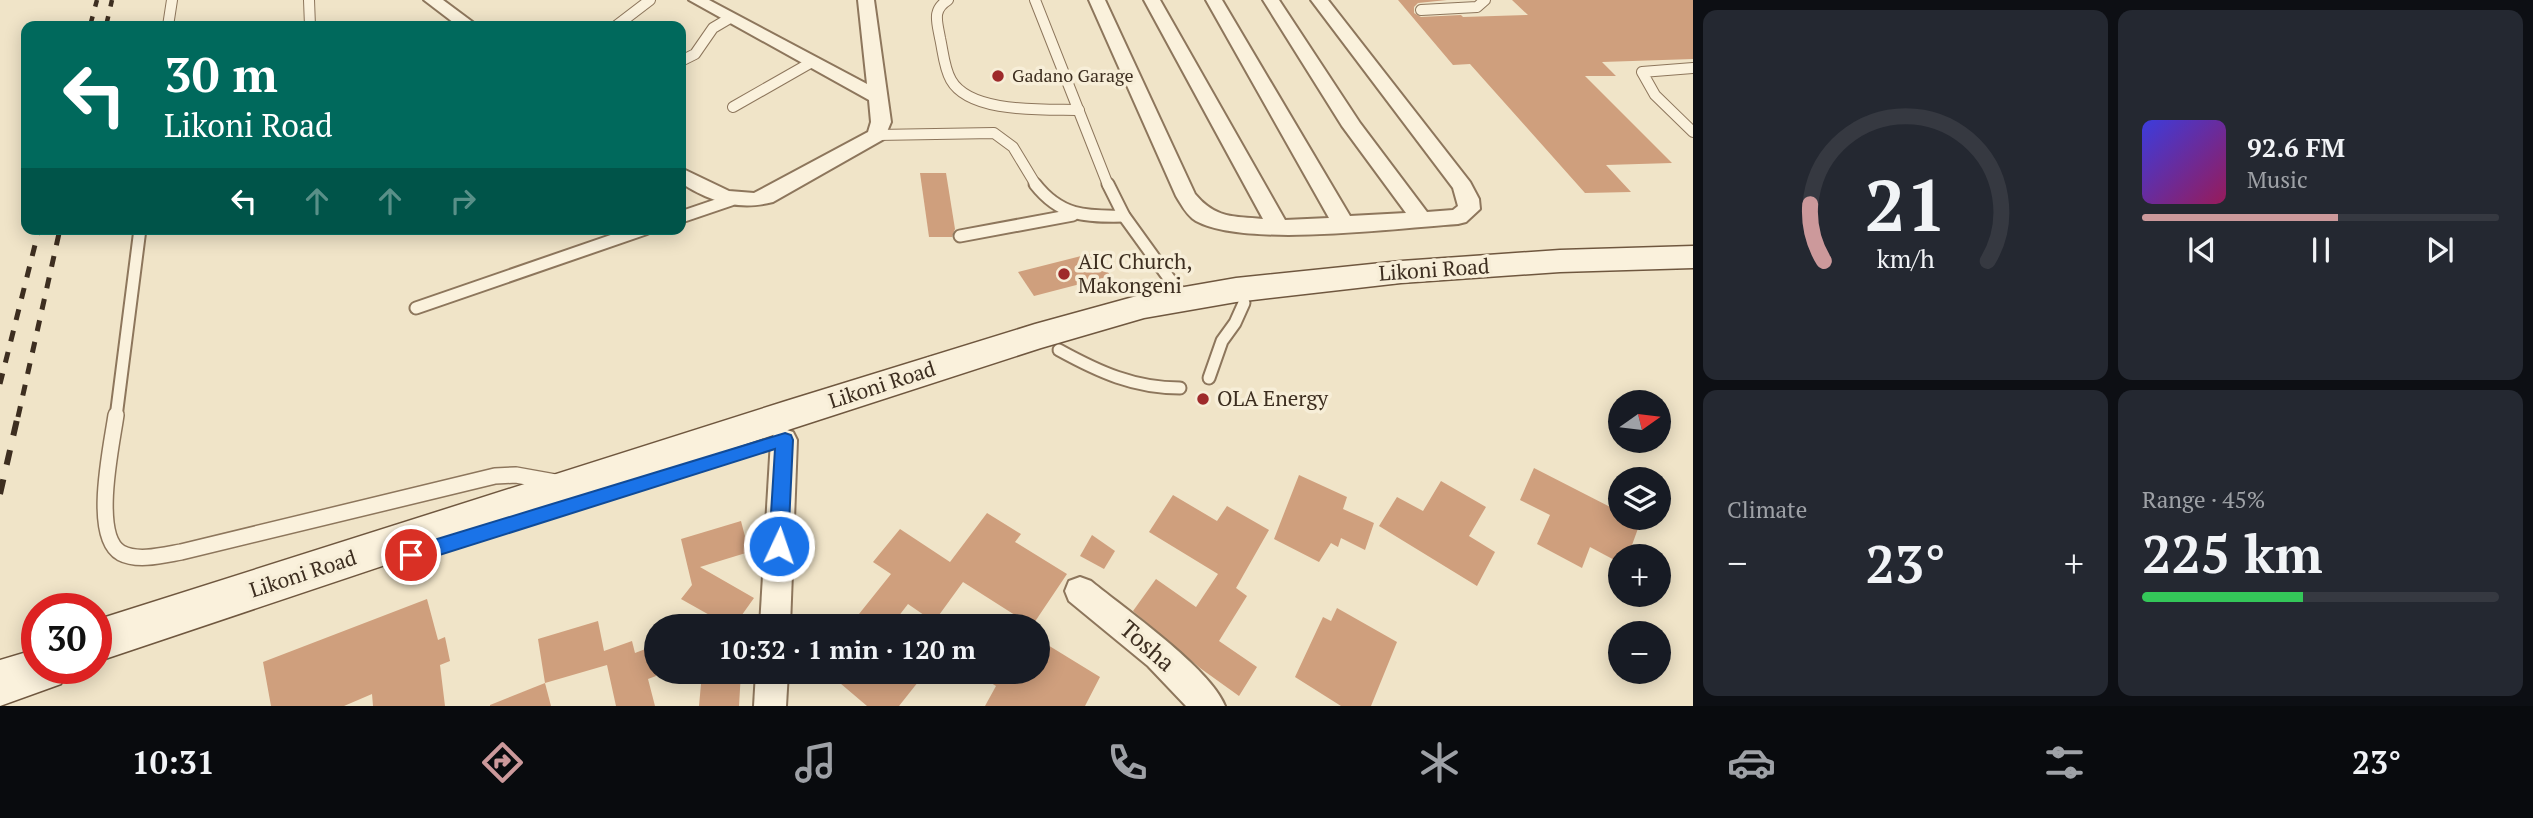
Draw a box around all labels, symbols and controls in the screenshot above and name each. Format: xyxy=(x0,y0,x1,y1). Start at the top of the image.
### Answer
text: 30 m xyxy=(164,41,278,106)
icon: left xyxy=(49,49,140,140)
place label: Gadano Garage xyxy=(1012,63,1134,87)
marker: Gadano Garage xyxy=(990,68,1006,84)
text: Likoni Road xyxy=(164,104,333,146)
text: 92.6 FM xyxy=(2247,130,2345,164)
text: 21 xyxy=(1864,155,1947,252)
text: Music xyxy=(2247,164,2308,195)
icon: left xyxy=(225,182,263,220)
icon: ahead xyxy=(298,182,336,220)
icon: ahead xyxy=(371,182,409,220)
icon: right xyxy=(444,182,482,220)
icon: previous xyxy=(2183,231,2221,269)
icon: pause xyxy=(2302,231,2340,269)
icon: next xyxy=(2421,231,2459,269)
text: km/h xyxy=(1877,242,1935,275)
place label: AIC Church, Makongeni xyxy=(1078,247,1192,299)
street label: Likoni Road xyxy=(1378,251,1491,287)
marker: AIC Church, Makongeni xyxy=(1056,266,1072,282)
street label: Likoni Road xyxy=(825,354,939,414)
place label: OLA Energy xyxy=(1217,384,1328,412)
north arrow xyxy=(1608,390,1671,453)
map controls xyxy=(1608,390,1671,684)
marker: OLA Energy xyxy=(1195,391,1211,407)
button: layers xyxy=(1608,467,1671,530)
text: Range · 45% xyxy=(2142,484,2265,515)
text: Climate xyxy=(1727,494,1807,525)
position arrow xyxy=(742,509,816,583)
text: 225 km xyxy=(2142,519,2323,588)
pin xyxy=(381,525,441,585)
text: 23° xyxy=(1865,529,1946,598)
icon: arrive xyxy=(392,536,430,574)
text: − xyxy=(1727,538,1747,588)
text: + xyxy=(2064,538,2084,588)
street label: Likoni Road xyxy=(246,543,360,603)
button: + xyxy=(1608,544,1671,607)
speed limit sign: 30 xyxy=(21,593,112,684)
street label: Tosha xyxy=(1113,612,1182,678)
button: − xyxy=(1608,621,1671,684)
text: 10:32 · 1 min · 120 m xyxy=(718,632,976,666)
icon: directions xyxy=(478,738,527,787)
icon: music xyxy=(791,738,840,787)
icon: phone xyxy=(1103,738,1152,787)
icon: climate xyxy=(1415,738,1464,787)
icon: car xyxy=(1727,738,1776,787)
icon: filters xyxy=(2040,738,2089,787)
text: 10:31 xyxy=(132,741,215,783)
text: 23° xyxy=(2352,741,2401,783)

